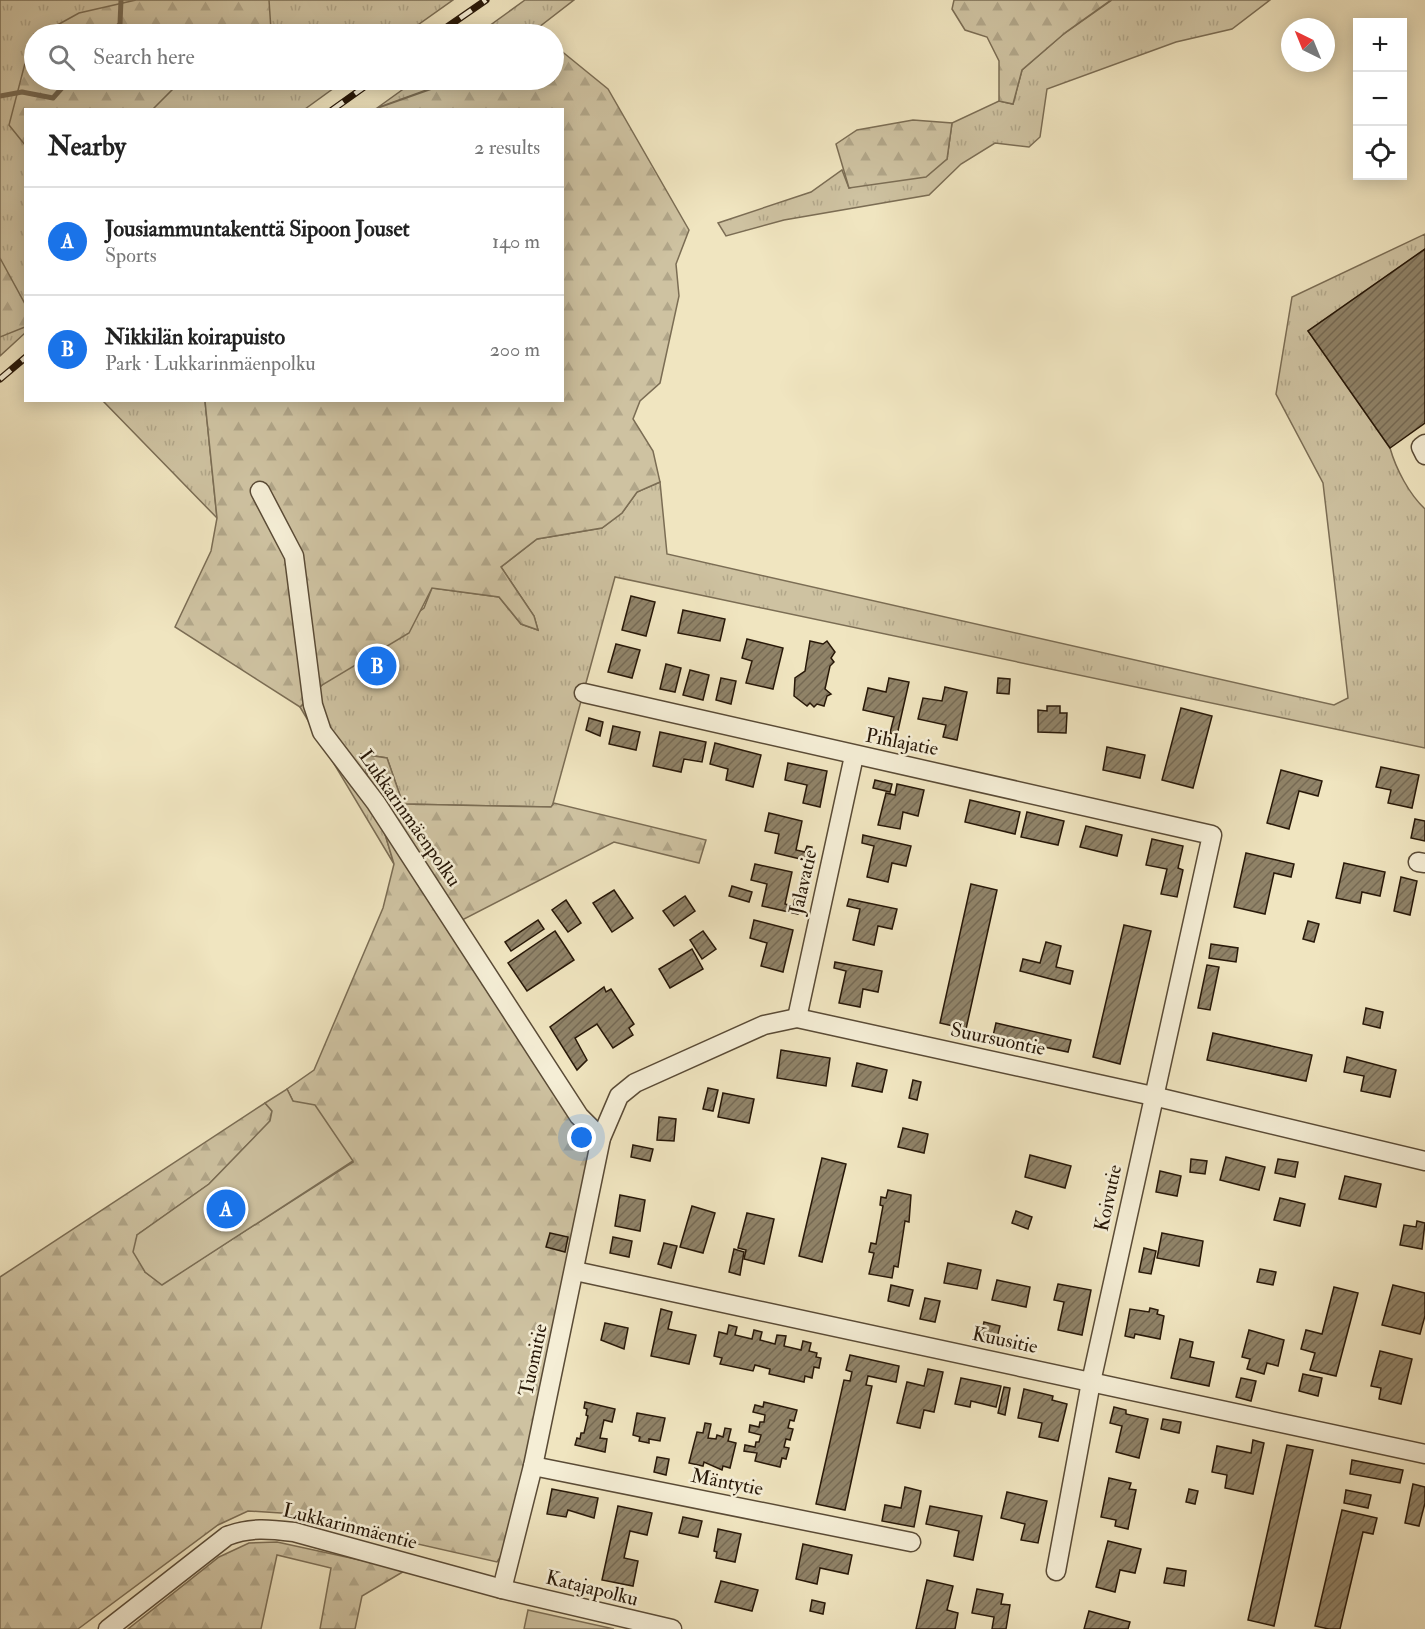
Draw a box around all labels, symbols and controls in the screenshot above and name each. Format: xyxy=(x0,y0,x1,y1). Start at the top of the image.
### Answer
north arrow xyxy=(1281,18,1335,72)
map controls xyxy=(1353,18,1407,180)
button: + xyxy=(1353,18,1407,72)
search box xyxy=(24,24,564,90)
icon: search xyxy=(45,41,78,74)
text: Search here xyxy=(93,43,195,71)
button: − xyxy=(1353,72,1407,126)
button: locate xyxy=(1353,126,1407,180)
text: Nearby xyxy=(48,131,126,163)
text: 2 results xyxy=(474,135,540,160)
text: Jousiammuntakenttä Sipoon Jouset xyxy=(105,215,410,243)
text: A xyxy=(61,229,74,254)
text: 140 m xyxy=(492,229,540,254)
text: Sports xyxy=(105,243,157,268)
text: Nikkilän koirapuisto xyxy=(105,323,285,351)
text: B xyxy=(61,337,74,362)
text: 200 m xyxy=(490,337,540,362)
text: Park · Lukkarinmäenpolku xyxy=(105,351,316,376)
pin: B xyxy=(358,644,397,688)
street label: Pihlajatie xyxy=(863,723,941,761)
street label: Lukkarinmäenpolku xyxy=(353,745,467,892)
street label: Jalavatie xyxy=(783,847,823,918)
street label: Suursuontie xyxy=(948,1017,1048,1061)
your location xyxy=(567,1123,596,1152)
street label: Koivutie xyxy=(1089,1162,1127,1234)
pin: A xyxy=(206,1186,246,1232)
street label: Tuomitie xyxy=(513,1321,553,1399)
street label: Kuusitie xyxy=(970,1321,1040,1359)
street label: Mäntytie xyxy=(689,1463,765,1501)
street label: Lukkarinmäentie xyxy=(280,1497,420,1555)
street label: Katajapolku xyxy=(543,1564,641,1613)

